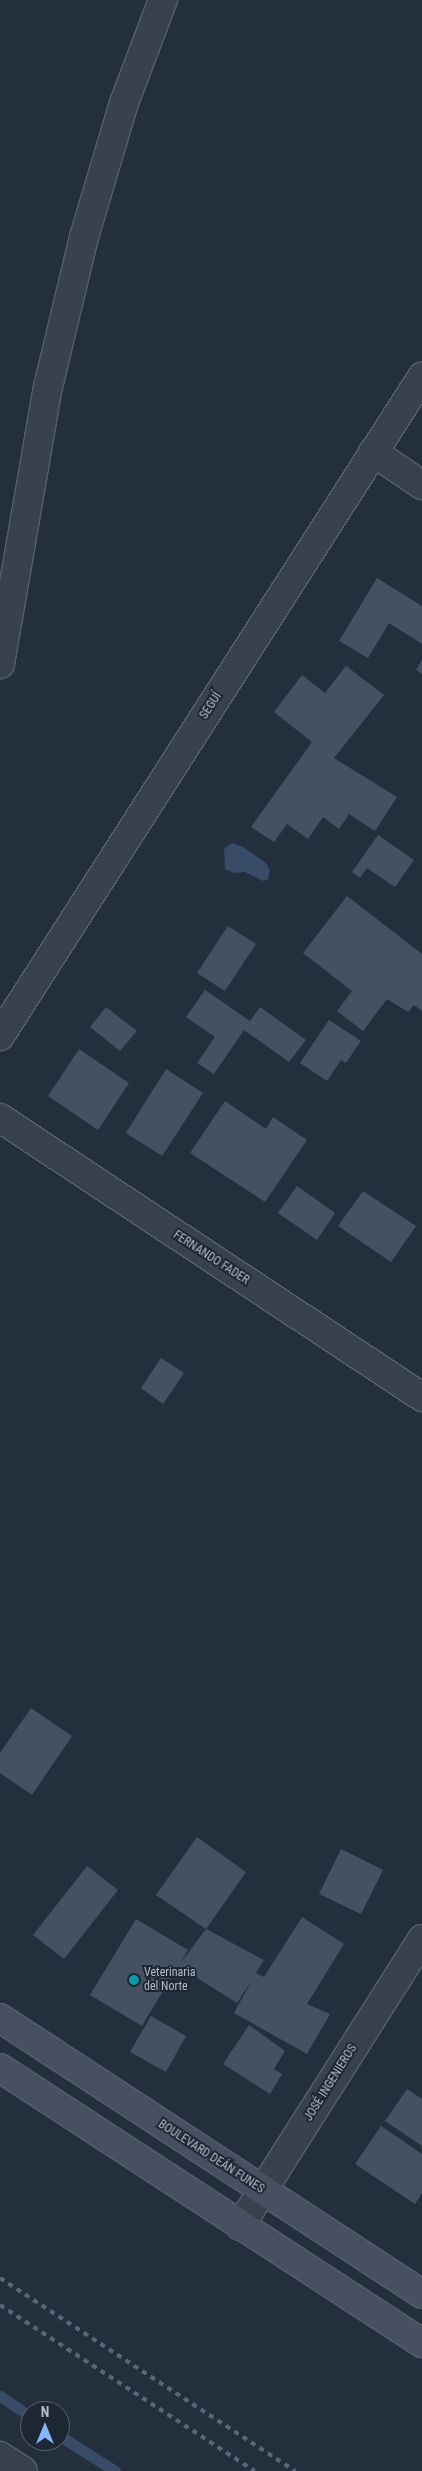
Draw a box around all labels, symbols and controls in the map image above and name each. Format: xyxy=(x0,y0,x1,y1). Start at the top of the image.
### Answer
street label: SEGUÍ xyxy=(197,690,225,722)
street label: FERNANDO FADER xyxy=(170,1228,252,1288)
place label: Veterinaria del Norte xyxy=(144,1966,195,1994)
marker: Veterinaria del Norte xyxy=(128,1974,140,1986)
street label: JOSÉ INGENIEROS xyxy=(302,2042,360,2124)
street label: BOULEVARD DEÁN FUNES xyxy=(155,2117,267,2197)
north arrow xyxy=(20,2401,70,2451)
text: N xyxy=(41,2404,49,2420)

